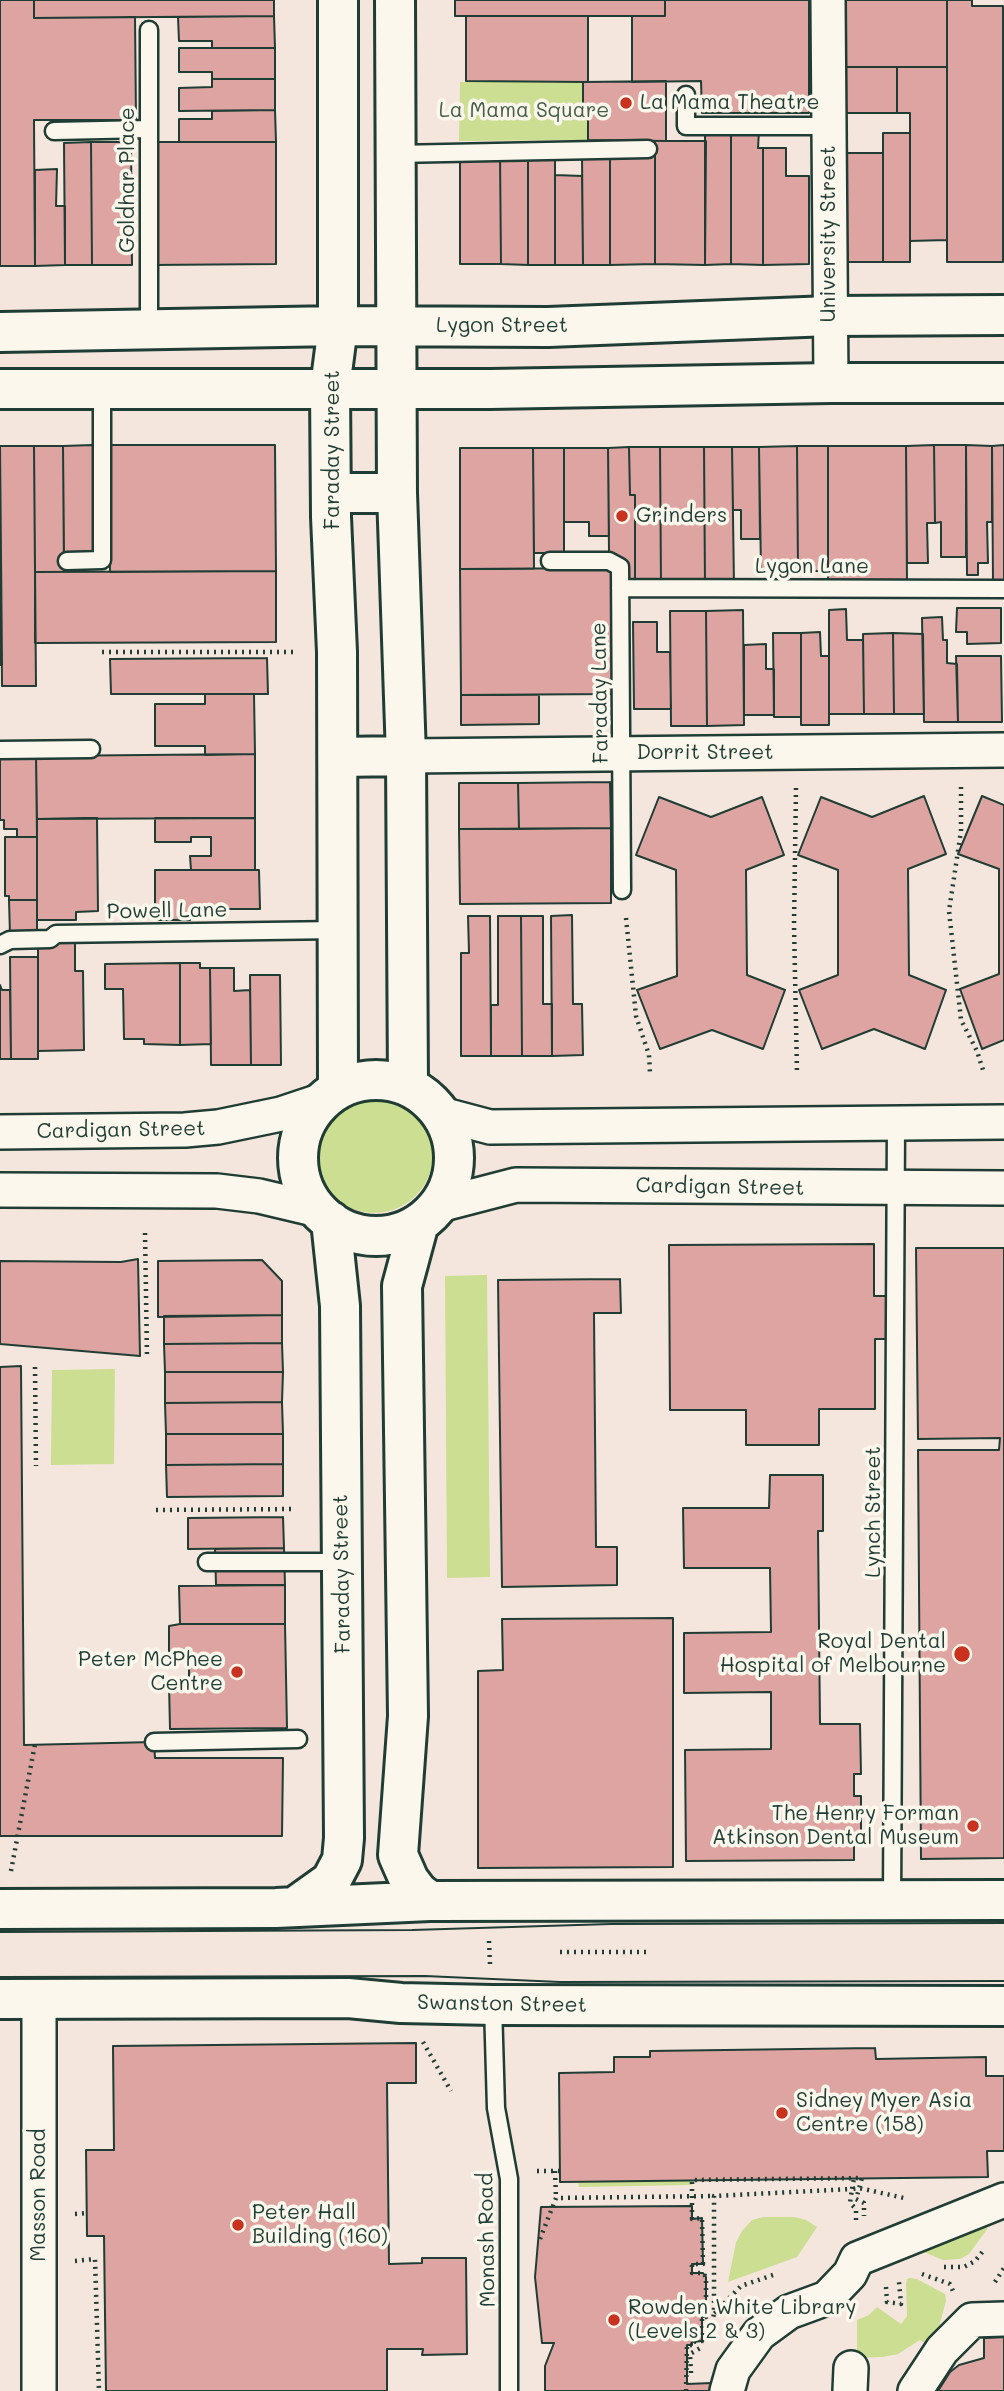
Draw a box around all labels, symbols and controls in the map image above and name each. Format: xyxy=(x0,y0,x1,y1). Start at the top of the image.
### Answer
place label: La Mama Theatre xyxy=(640,90,820,116)
marker: La Mama Theatre xyxy=(618,95,634,111)
park label: La Mama Square xyxy=(439,98,609,124)
street label: Goldhar Place xyxy=(115,107,141,253)
street label: University Street xyxy=(816,145,842,323)
street label: Lygon Street xyxy=(436,313,568,339)
street label: Faraday Street xyxy=(320,370,346,530)
place label: Grinders xyxy=(636,503,727,529)
marker: Grinders xyxy=(614,508,630,524)
street label: Lygon Lane xyxy=(755,554,869,580)
street label: Faraday Lane xyxy=(586,622,614,764)
street label: Dorrit Street xyxy=(636,740,774,766)
street label: Powell Lane xyxy=(106,897,228,925)
street label: Cardigan Street xyxy=(36,1116,206,1144)
street label: Cardigan Street xyxy=(635,1173,805,1201)
street label: Lynch Street xyxy=(861,1446,887,1578)
street label: Faraday Street xyxy=(328,1494,356,1654)
place label: Royal Dental Hospital of Melbourne xyxy=(720,1629,946,1679)
marker: Royal Dental Hospital of Melbourne xyxy=(952,1644,972,1664)
place label: Peter McPhee Centre xyxy=(78,1647,223,1697)
marker: Peter McPhee Centre xyxy=(229,1664,245,1680)
place label: The Henry Forman Atkinson Dental Museum xyxy=(712,1801,959,1851)
marker: The Henry Forman Atkinson Dental Museum xyxy=(965,1818,981,1834)
street label: Swanston Street xyxy=(417,1990,587,2018)
place label: Sidney Myer Asia Centre (158) xyxy=(796,2088,972,2138)
marker: Sidney Myer Asia Centre (158) xyxy=(774,2105,790,2121)
street label: Masson Road xyxy=(26,2128,52,2262)
street label: Monash Road xyxy=(473,2172,501,2308)
place label: Peter Hall Building (160) xyxy=(252,2200,388,2250)
marker: Peter Hall Building (160) xyxy=(230,2217,246,2233)
place label: Rowden White Library (Levels 2 & 3) xyxy=(628,2295,857,2345)
marker: Rowden White Library (Levels 2 & 3) xyxy=(606,2312,622,2328)

